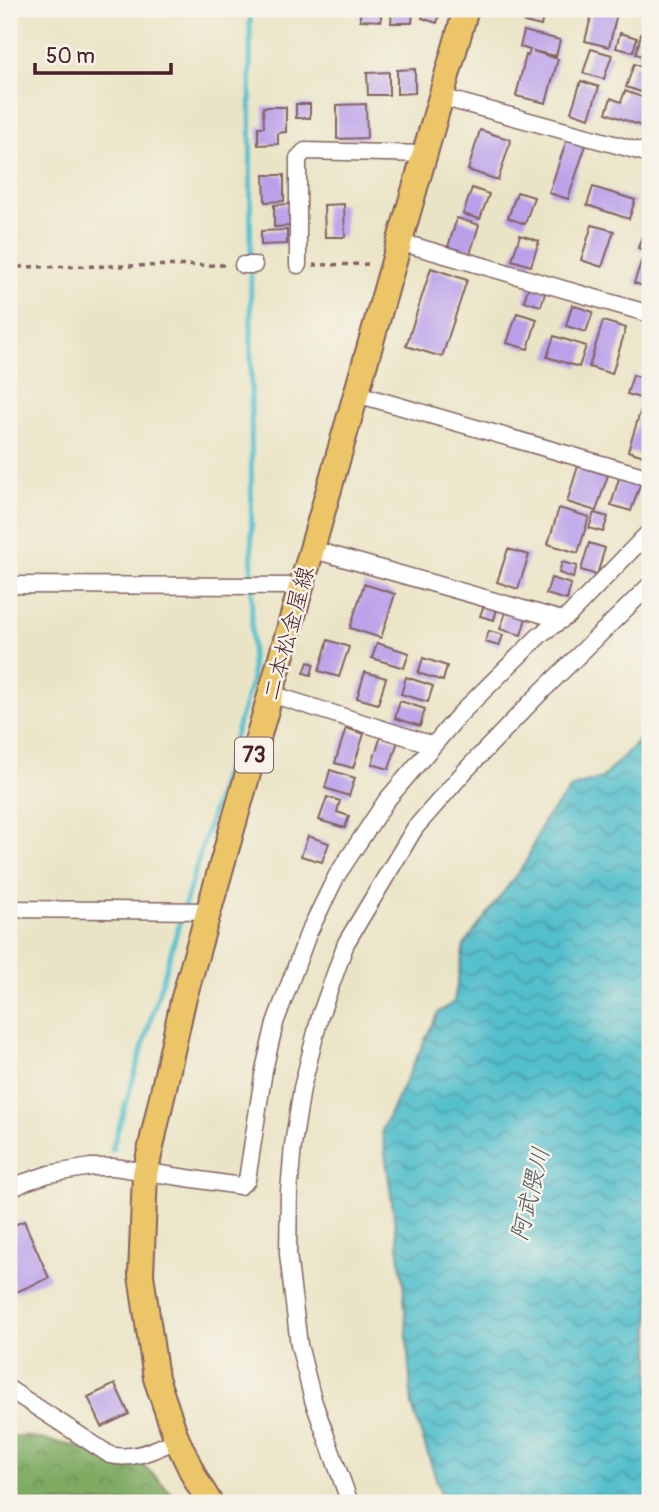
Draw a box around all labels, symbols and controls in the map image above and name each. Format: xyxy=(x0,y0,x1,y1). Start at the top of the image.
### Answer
scale bar xyxy=(35,32,172,76)
text: 50 m xyxy=(46,43,95,70)
street label: 二本松金屋線 xyxy=(257,563,320,704)
road number: 73 xyxy=(235,738,273,772)
water label: 阿武隈川 xyxy=(505,1144,556,1244)

